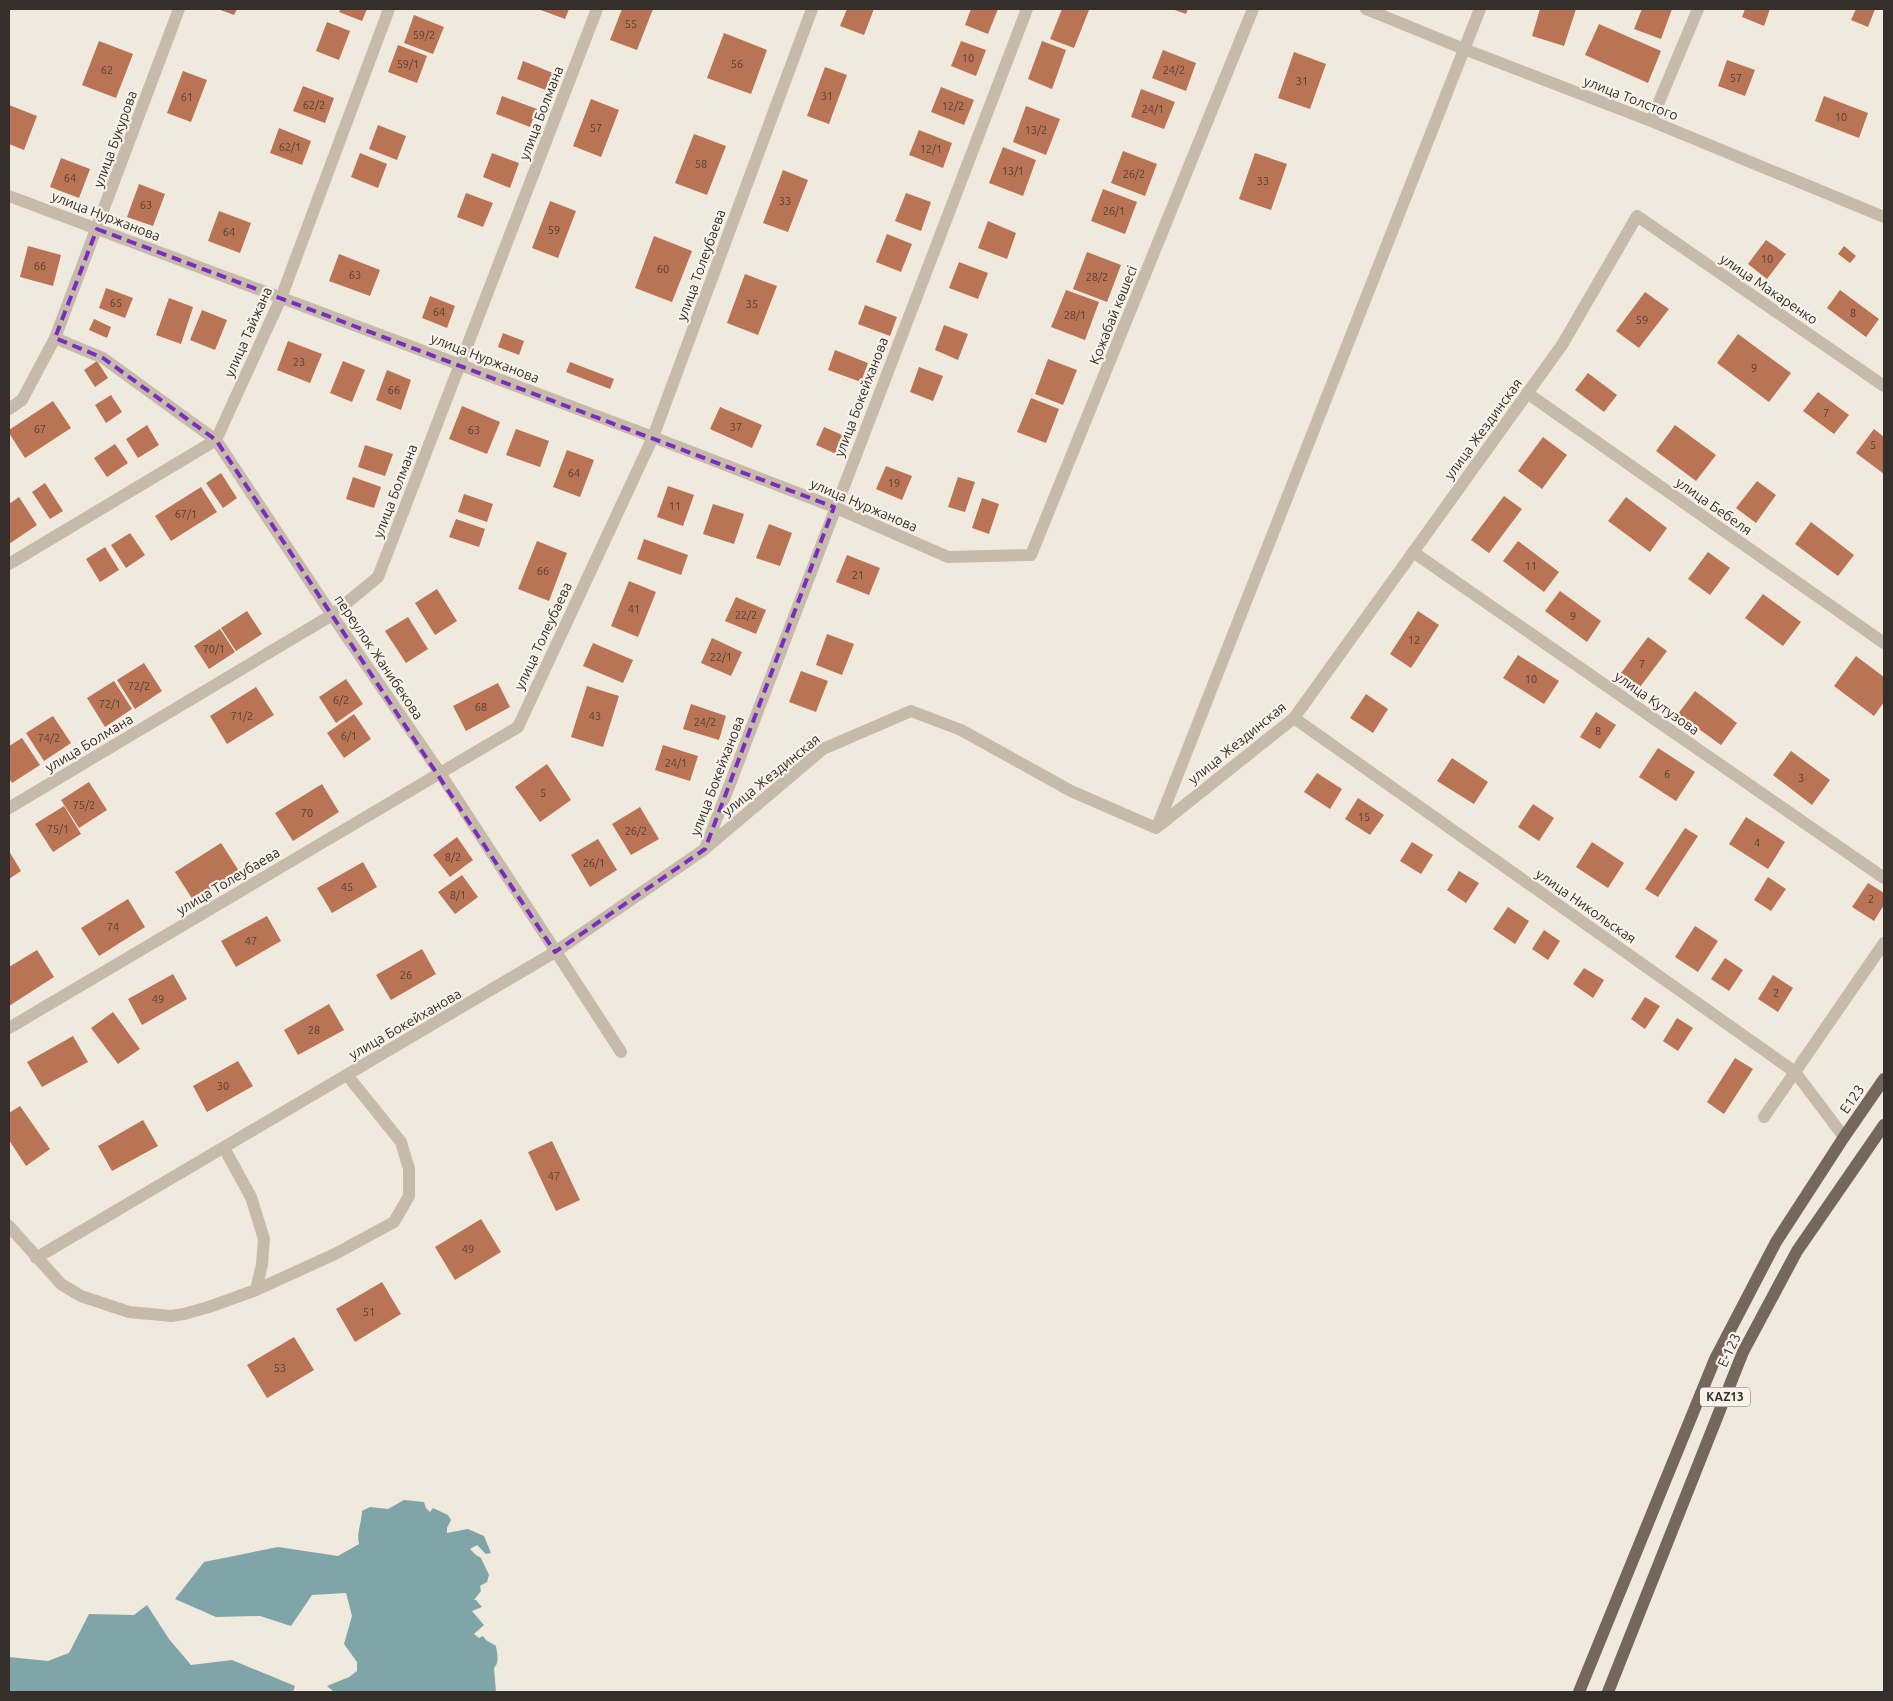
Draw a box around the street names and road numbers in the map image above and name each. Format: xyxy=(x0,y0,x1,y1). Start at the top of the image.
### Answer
street label: улица Болмана xyxy=(516,64,566,162)
street label: улица Толстого xyxy=(1581,73,1681,123)
street label: улица Букурова xyxy=(90,88,140,190)
street label: улица Нуржанова xyxy=(49,188,163,244)
street label: улица Толеубаева xyxy=(673,207,729,323)
street label: улица Макаренко xyxy=(1717,250,1821,328)
street label: Қожабай көшесі xyxy=(1086,263,1140,367)
street label: улица Тайжана xyxy=(221,284,275,380)
street label: улица Нуржанова xyxy=(428,330,542,386)
street label: улица Бокейханова xyxy=(831,335,891,459)
street label: улица Жездинская xyxy=(1441,375,1525,483)
street label: улица Болмана xyxy=(370,442,420,540)
street label: улица Бебеля xyxy=(1673,474,1755,538)
street label: улица Нуржанова xyxy=(808,475,920,535)
street label: улица Толеубаева xyxy=(511,579,575,693)
street label: переулок Жанибекова xyxy=(331,592,427,722)
street label: улица Кутузова xyxy=(1612,668,1702,738)
street label: улица Жездинская xyxy=(1185,699,1289,787)
street label: улица Болмана xyxy=(42,711,136,775)
street label: улица Бокейханова xyxy=(687,714,747,838)
street label: улица Жездинская xyxy=(719,731,823,819)
street label: улица Толеубаева xyxy=(174,844,282,918)
street label: улица Никольская xyxy=(1533,865,1639,947)
street label: улица Бокейханова xyxy=(346,985,464,1063)
street label: Е123 xyxy=(1836,1081,1868,1117)
street label: Е-123 xyxy=(1714,1330,1744,1370)
road number: KAZ13 xyxy=(1700,1388,1750,1406)

